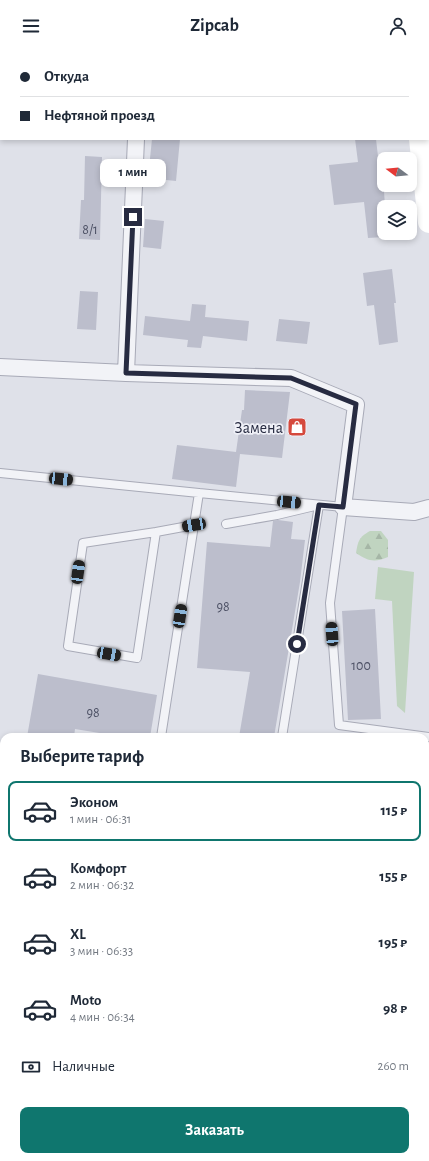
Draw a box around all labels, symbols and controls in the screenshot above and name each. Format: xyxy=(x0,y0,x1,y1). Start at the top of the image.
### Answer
icon: menu xyxy=(20,15,42,37)
icon: person xyxy=(387,15,409,37)
text: Zipcab xyxy=(190,17,239,35)
text: Откуда xyxy=(44,69,89,84)
text: Нефтяной проезд xyxy=(44,108,155,123)
north arrow xyxy=(377,152,417,192)
map controls xyxy=(377,152,417,240)
callout: 1 мин xyxy=(100,159,166,187)
text: 1 мин xyxy=(119,166,148,179)
button: layers xyxy=(377,200,417,240)
route end xyxy=(124,208,142,226)
house number: 8/1 xyxy=(82,223,98,237)
shop icon: Замена xyxy=(286,416,308,438)
place label: Замена xyxy=(235,420,283,436)
car xyxy=(48,472,74,486)
car xyxy=(277,495,301,509)
car xyxy=(181,517,207,533)
car xyxy=(70,559,86,585)
house number: 98 xyxy=(216,600,230,614)
car xyxy=(172,603,188,629)
car xyxy=(325,622,339,646)
route start xyxy=(288,635,306,653)
car xyxy=(96,646,122,662)
house number: 100 xyxy=(351,659,371,673)
house number: 98 xyxy=(86,706,100,720)
text: Выберите тариф xyxy=(20,748,144,766)
icon: car xyxy=(22,793,58,829)
text: Эконом xyxy=(70,795,118,810)
text: 115 ₽ xyxy=(380,803,407,818)
text: 1 мин · 06:31 xyxy=(70,813,131,826)
icon: car xyxy=(22,859,58,895)
text: Комфорт xyxy=(70,861,126,876)
text: 155 ₽ xyxy=(379,869,407,884)
text: 2 мин · 06:32 xyxy=(70,879,134,892)
icon: car xyxy=(22,925,58,961)
text: XL xyxy=(70,927,86,942)
text: 195 ₽ xyxy=(379,935,407,950)
text: 3 мин · 06:33 xyxy=(70,945,133,958)
icon: car xyxy=(22,991,58,1027)
text: Moto xyxy=(70,993,102,1008)
text: 98 ₽ xyxy=(383,1001,407,1016)
text: 4 мин · 06:34 xyxy=(70,1011,135,1024)
icon: cash xyxy=(20,1056,42,1078)
text: Наличные xyxy=(52,1059,115,1074)
text: 260 m xyxy=(378,1060,409,1073)
button: Заказать xyxy=(20,1107,409,1153)

